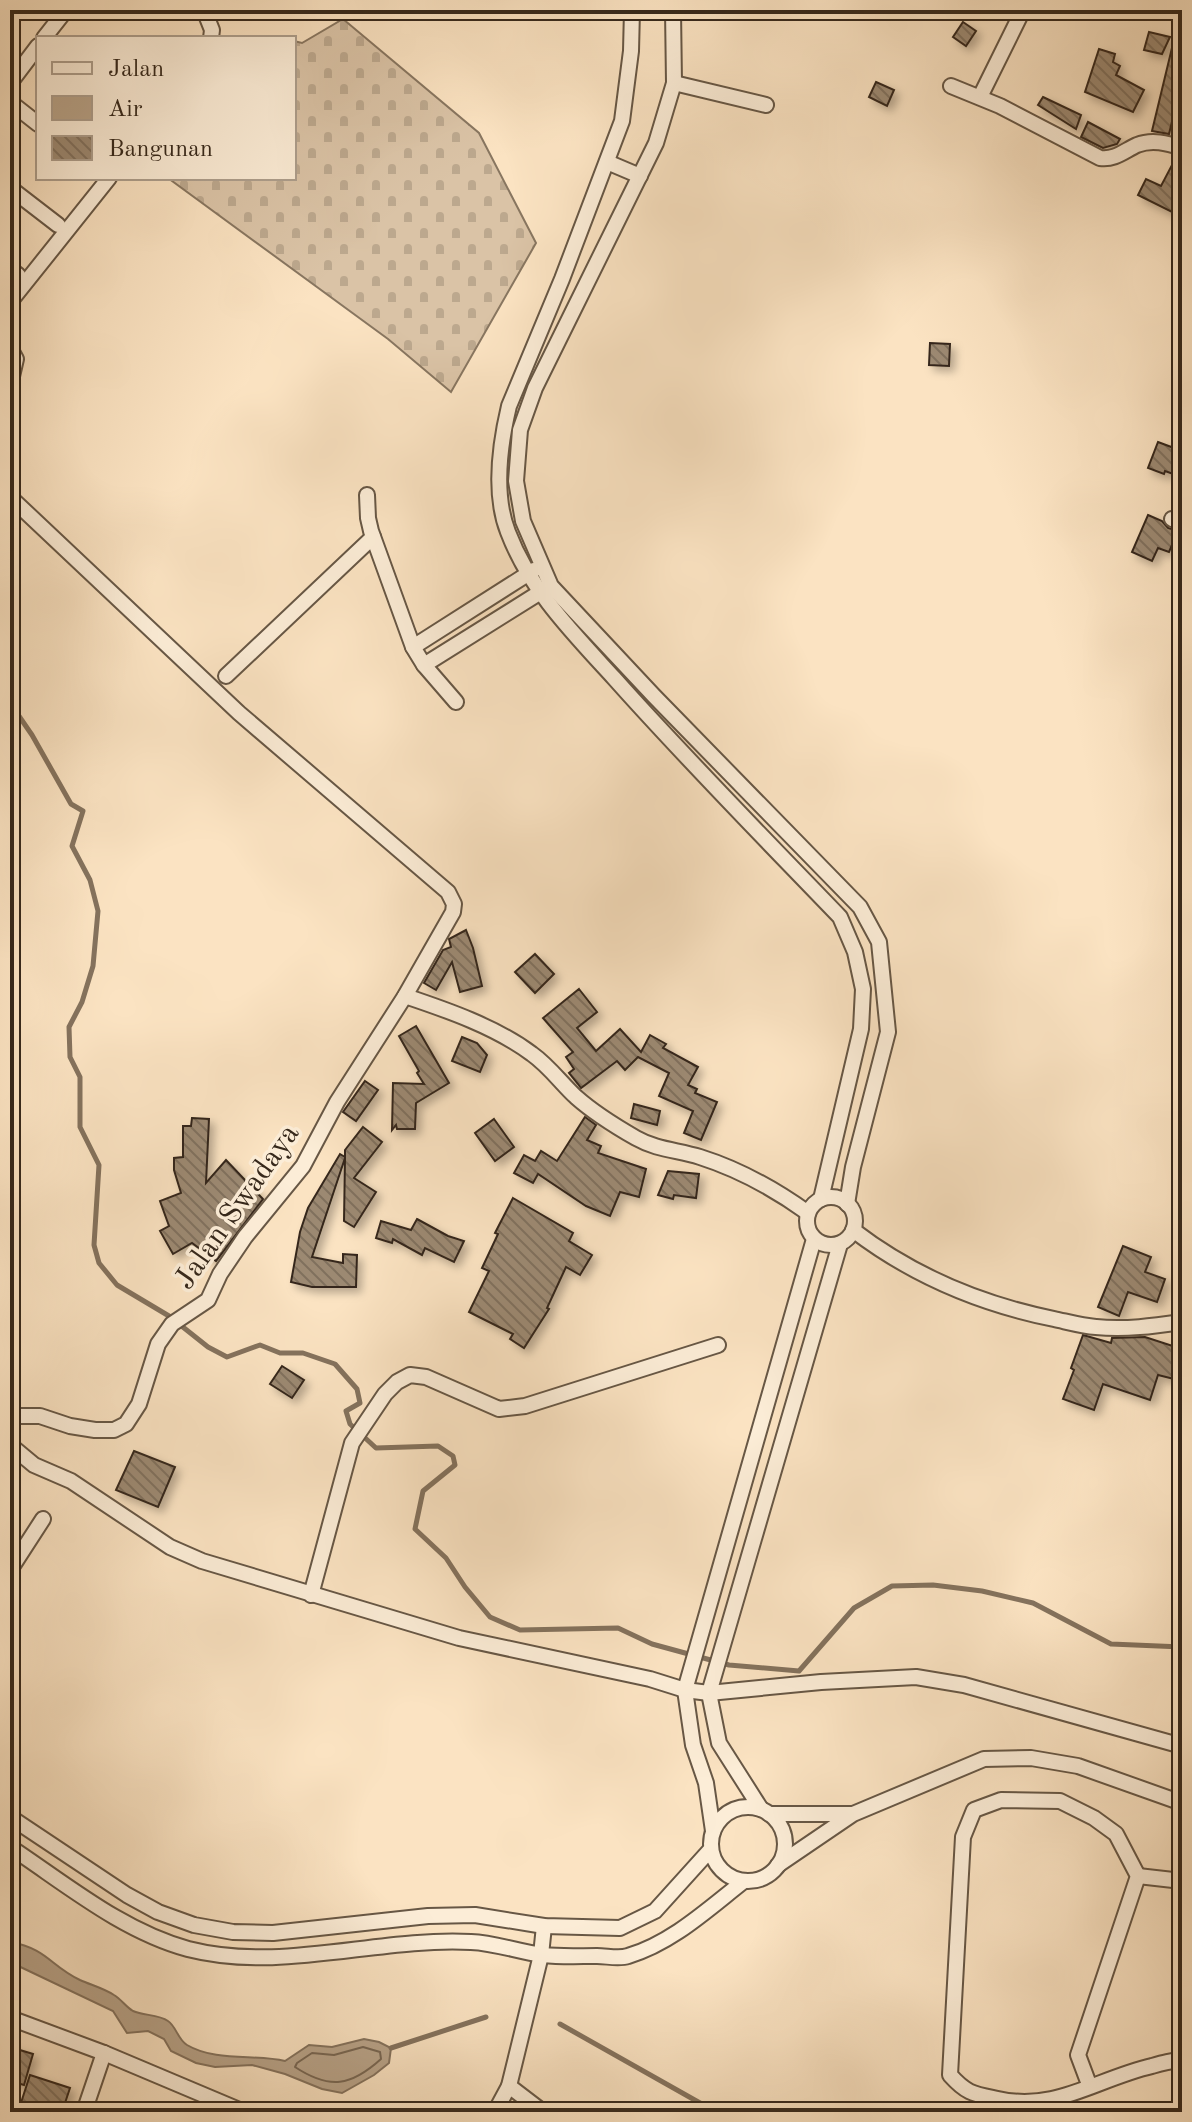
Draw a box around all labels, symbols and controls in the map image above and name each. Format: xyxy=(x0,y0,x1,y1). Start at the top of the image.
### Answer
legend xyxy=(36,36,296,180)
text: Jalan xyxy=(108,58,164,82)
text: Air xyxy=(108,98,143,122)
text: Bangunan xyxy=(108,138,213,162)
street label: Jalan Swadaya xyxy=(170,1119,306,1295)

